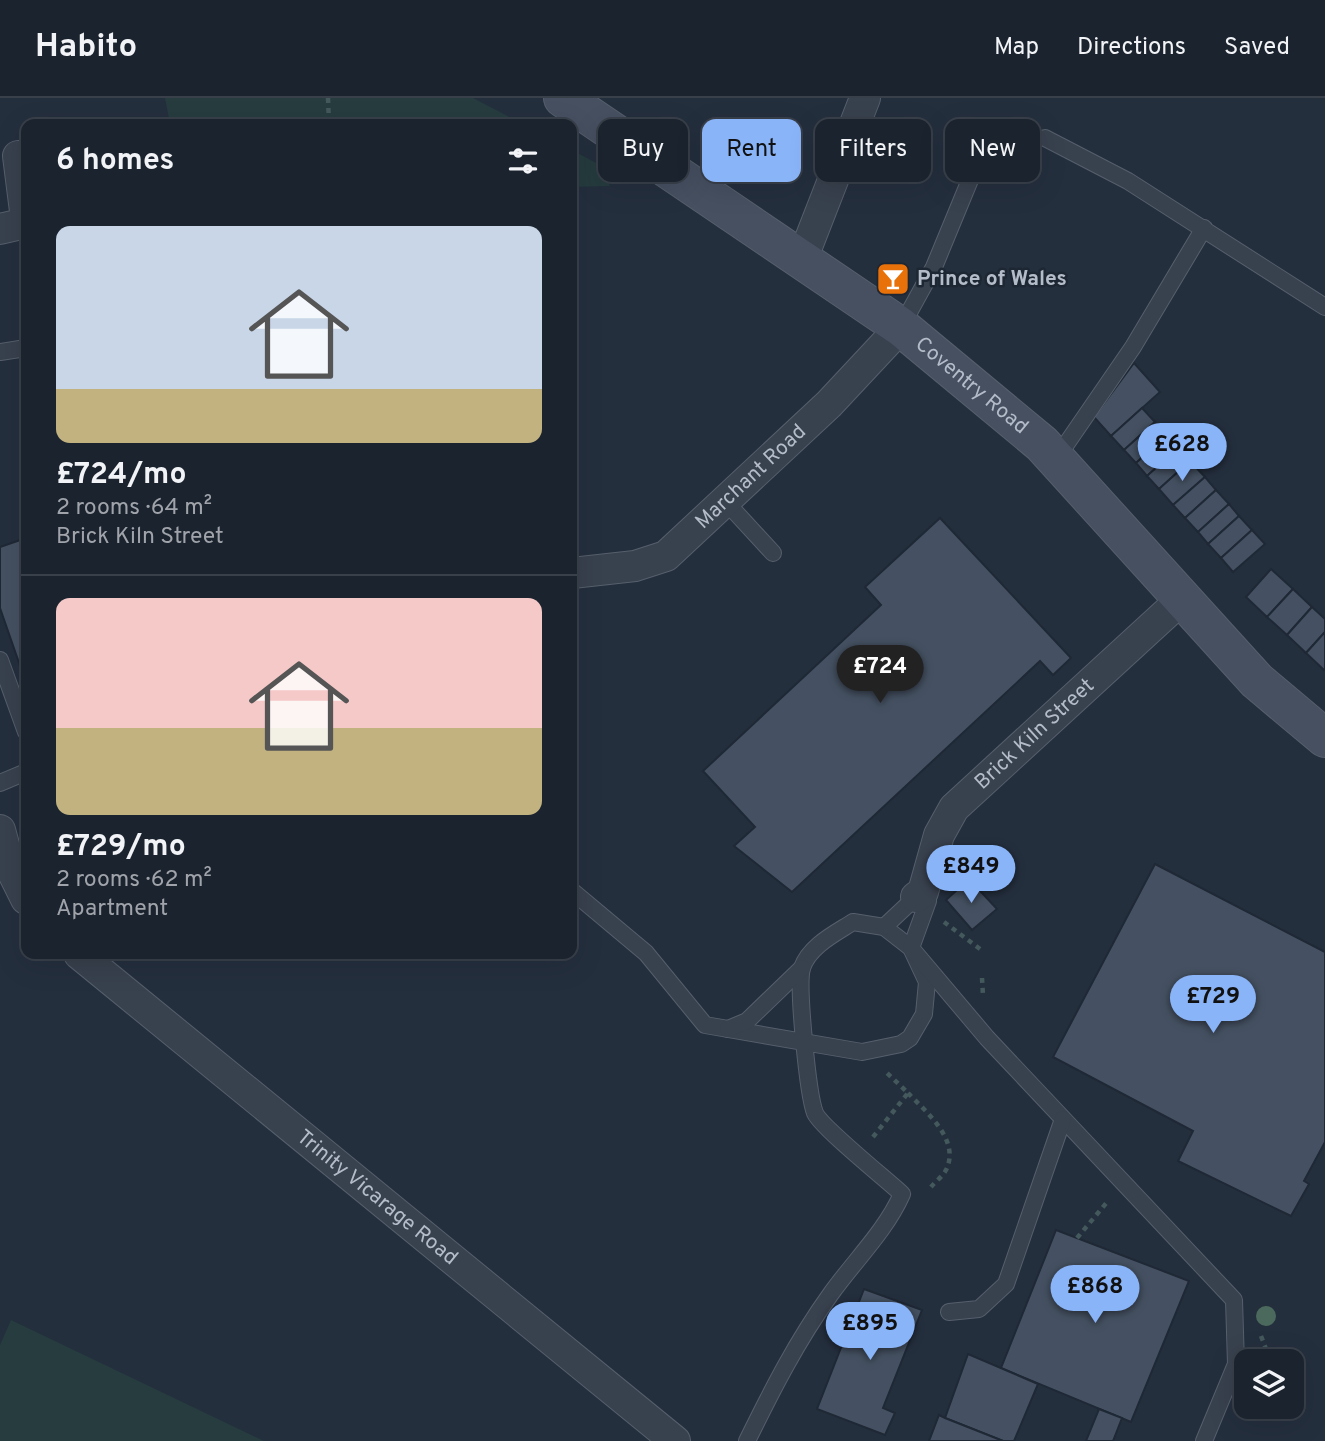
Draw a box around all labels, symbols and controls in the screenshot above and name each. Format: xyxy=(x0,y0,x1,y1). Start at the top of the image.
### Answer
text: Habito xyxy=(35,27,137,69)
text: Map xyxy=(994,33,1039,63)
text: Directions xyxy=(1077,33,1186,63)
text: Saved xyxy=(1224,33,1290,63)
chip: Buy xyxy=(598,119,688,182)
chip: Rent xyxy=(702,119,801,182)
chip: Filters xyxy=(815,119,931,182)
chip: New xyxy=(945,119,1040,182)
icon: filters xyxy=(504,142,542,180)
text: 6 homes xyxy=(56,143,174,180)
bar icon: Prince of Wales xyxy=(874,260,912,298)
place label: Prince of Wales xyxy=(917,266,1067,293)
icon: home xyxy=(236,271,362,397)
street label: Coventry Road xyxy=(909,331,1034,440)
street label: Marchant Road xyxy=(690,419,812,535)
pin: £628 xyxy=(1141,424,1223,483)
text: £628 xyxy=(1154,431,1210,460)
text: £724/mo xyxy=(56,457,187,494)
text: 2 rooms · 64 m² xyxy=(56,494,212,523)
text: Brick Kiln Street xyxy=(56,523,224,552)
icon: home xyxy=(236,643,362,769)
pin: £724 xyxy=(839,646,921,705)
text: £724 xyxy=(853,653,907,682)
street label: Brick Kiln Street xyxy=(969,672,1100,796)
text: £729/mo xyxy=(56,829,186,866)
pin: £849 xyxy=(930,846,1012,905)
text: £849 xyxy=(942,853,1000,882)
text: 2 rooms · 62 m² xyxy=(56,866,212,895)
text: Apartment xyxy=(56,895,168,924)
pin: £729 xyxy=(1172,976,1254,1035)
text: £729 xyxy=(1186,983,1240,1012)
street label: Trinity Vicarage Road xyxy=(291,1124,463,1271)
pin: £868 xyxy=(1054,1266,1136,1325)
text: £868 xyxy=(1067,1273,1123,1302)
pin: £895 xyxy=(829,1302,911,1362)
text: £895 xyxy=(842,1310,898,1339)
map controls xyxy=(1234,1349,1304,1419)
button: layers xyxy=(1234,1349,1304,1419)

